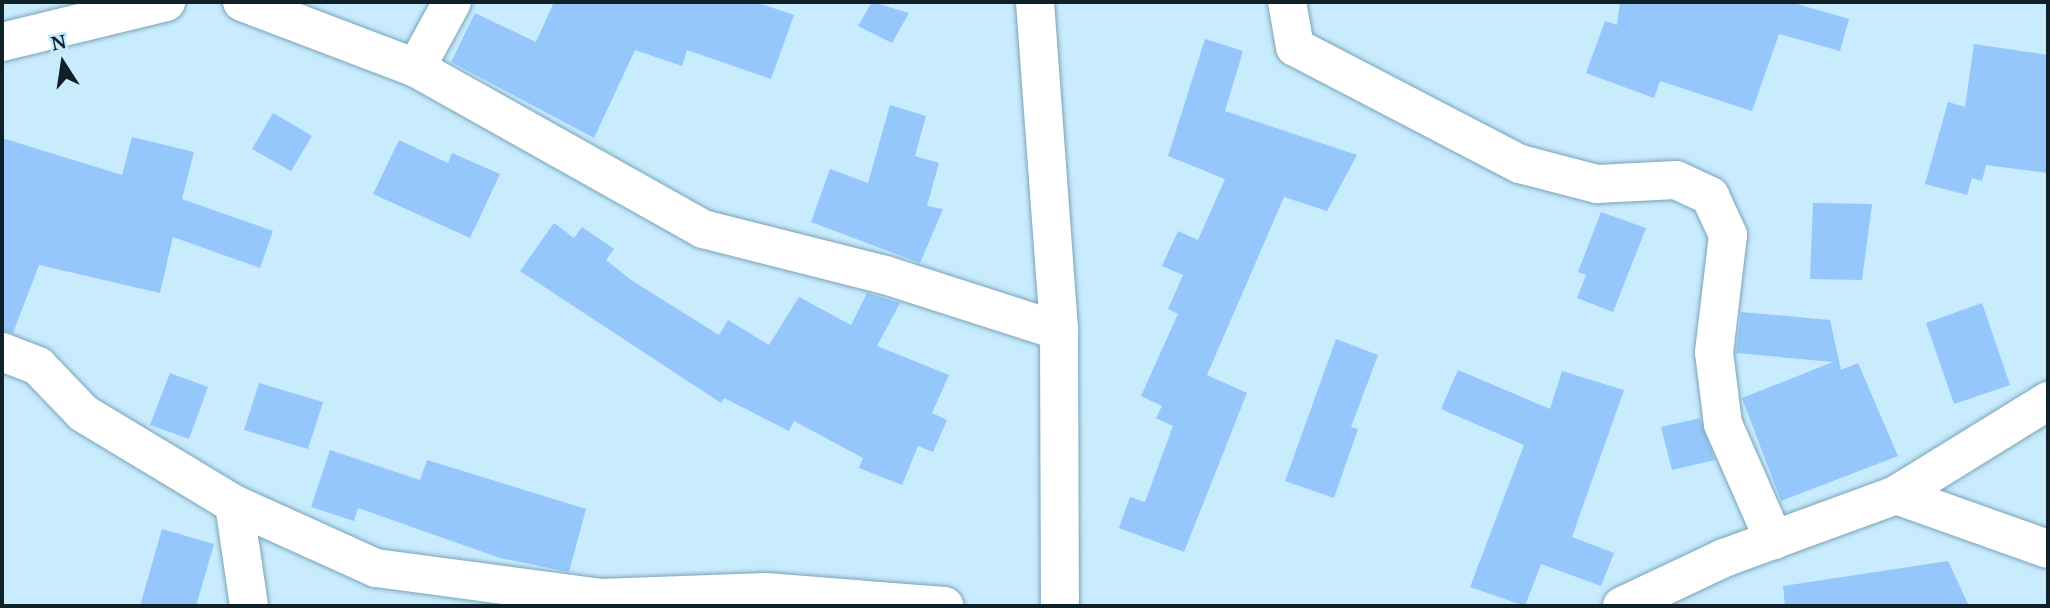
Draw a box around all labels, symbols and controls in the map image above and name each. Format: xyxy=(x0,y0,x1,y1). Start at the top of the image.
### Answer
north arrow xyxy=(28,28,98,98)
text: N xyxy=(49,28,69,57)

